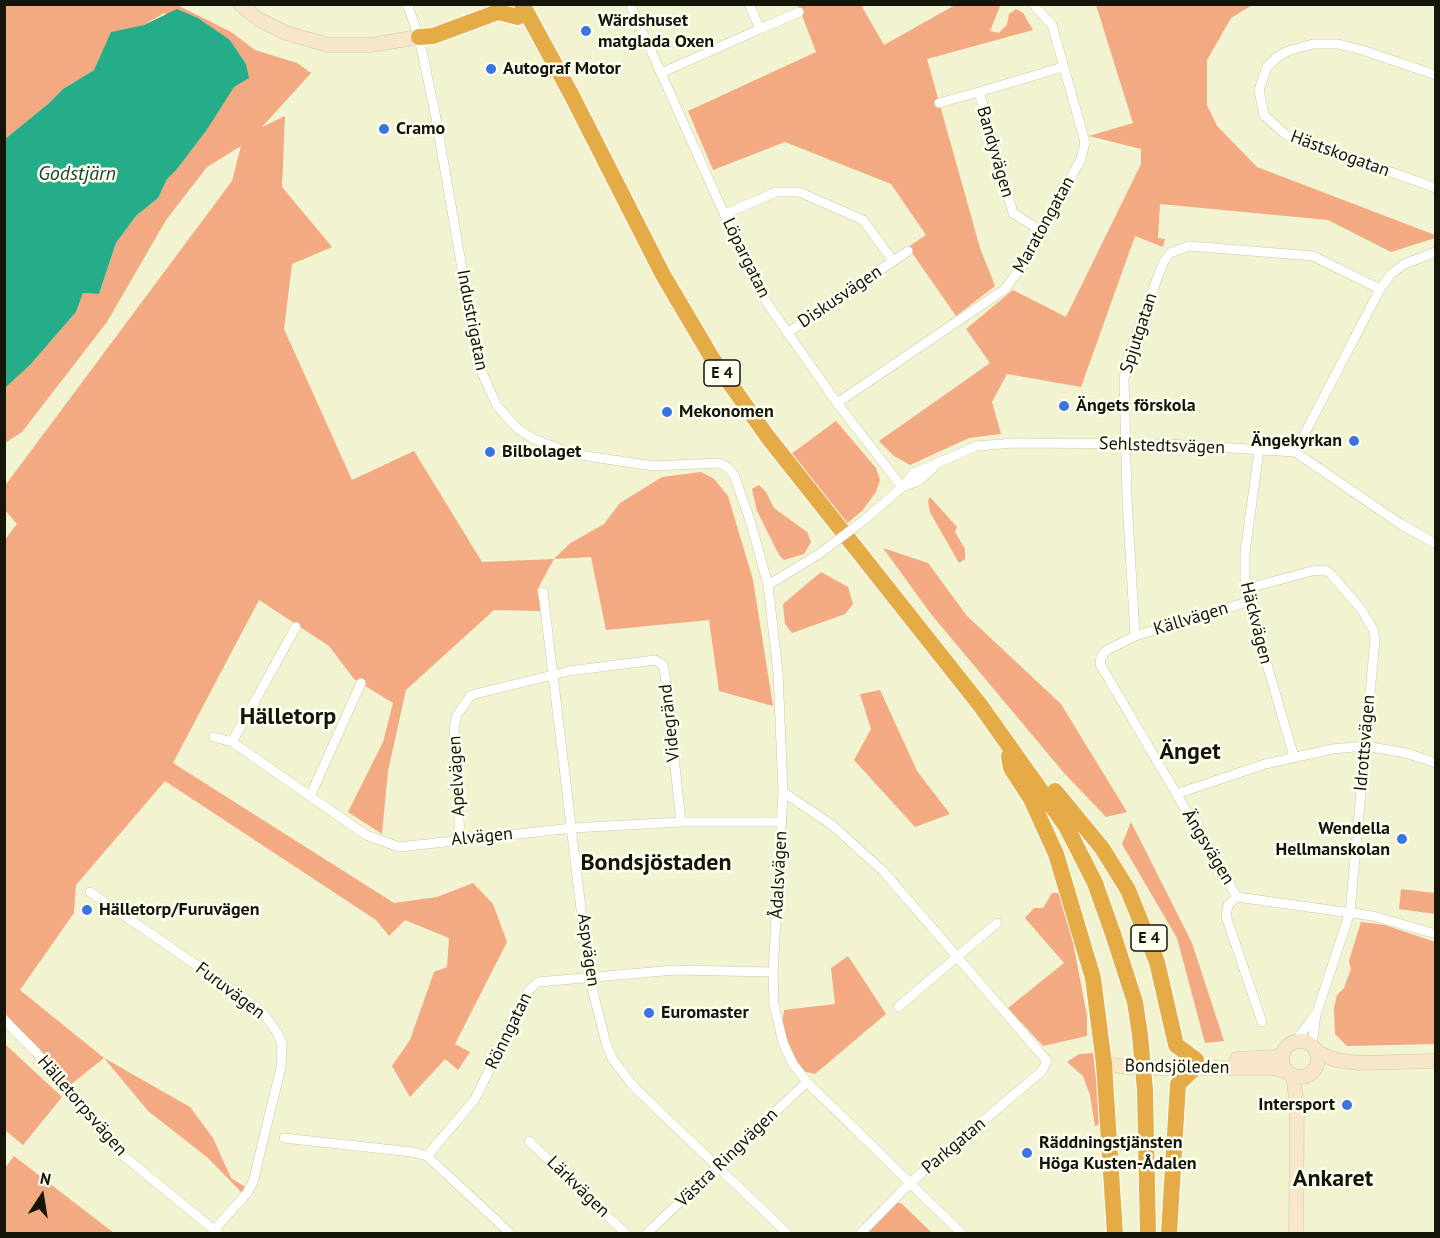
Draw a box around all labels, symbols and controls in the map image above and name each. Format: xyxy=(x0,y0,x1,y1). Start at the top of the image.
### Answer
place label: Wärdshuset matglada Oxen xyxy=(598,10,714,52)
marker: Wärdshuset matglada Oxen xyxy=(579,24,593,38)
place label: Autograf Motor xyxy=(503,58,621,80)
marker: Autograf Motor xyxy=(484,62,498,76)
street label: Bandyvägen xyxy=(972,104,1018,200)
place label: Cramo xyxy=(396,118,445,140)
marker: Cramo xyxy=(377,122,391,136)
street label: Hästskogatan xyxy=(1288,126,1392,182)
water label: Godstjärn xyxy=(38,162,116,186)
street label: Maratongatan xyxy=(1009,173,1079,277)
street label: Löpargatan xyxy=(717,215,775,301)
street label: Diskusvägen xyxy=(794,261,886,333)
street label: Industrigatan xyxy=(452,268,492,372)
street label: Spjutgatan xyxy=(1116,290,1162,376)
road number: E 4 xyxy=(704,360,740,386)
place label: Ängets förskola xyxy=(1076,395,1196,417)
marker: Ängets förskola xyxy=(1057,399,1071,413)
place label: Mekonomen xyxy=(679,401,774,423)
marker: Mekonomen xyxy=(660,405,674,419)
place label: Ängekyrkan xyxy=(1251,430,1342,452)
street label: Sehlstedtsvägen xyxy=(1099,433,1225,459)
marker: Ängekyrkan xyxy=(1347,434,1361,448)
place label: Bilbolaget xyxy=(502,441,581,463)
marker: Bilbolaget xyxy=(483,445,497,459)
street label: Häckvägen xyxy=(1235,580,1277,666)
street label: Källvägen xyxy=(1151,597,1231,641)
street label: Videgränd xyxy=(655,683,685,763)
street label: Idrottsvägen xyxy=(1350,694,1380,792)
district label: Hälletorp xyxy=(240,703,336,731)
street label: Apelvägen xyxy=(444,735,470,817)
district label: Änget xyxy=(1159,738,1221,766)
street label: Ängsvägen xyxy=(1177,805,1239,889)
place label: Wendella Hellmanskolan xyxy=(1275,818,1390,860)
street label: Alvägen xyxy=(450,823,514,851)
street label: Ådalsvägen xyxy=(766,830,792,920)
marker: Wendella Hellmanskolan xyxy=(1395,832,1409,846)
district label: Bondsjöstaden xyxy=(580,849,732,877)
place label: Hälletorp/Furuvägen xyxy=(99,899,260,921)
marker: Hälletorp/Furuvägen xyxy=(80,903,94,917)
street label: Aspvägen xyxy=(572,912,604,988)
road number: E 4 xyxy=(1131,925,1167,951)
street label: Furuvägen xyxy=(191,958,269,1024)
street label: Rönngatan xyxy=(481,989,537,1073)
place label: Euromaster xyxy=(661,1002,749,1024)
marker: Euromaster xyxy=(642,1006,656,1020)
street label: Hälletorpsvägen xyxy=(33,1051,131,1161)
street label: Bondsjöleden xyxy=(1124,1055,1230,1079)
place label: Intersport xyxy=(1258,1094,1335,1116)
marker: Intersport xyxy=(1340,1098,1354,1112)
street label: Västra Ringvägen xyxy=(672,1104,782,1212)
street label: Parkgatan xyxy=(918,1113,990,1179)
place label: Räddningstjänsten Höga Kusten-Ådalen xyxy=(1039,1132,1197,1174)
marker: Räddningstjänsten Höga Kusten-Ådalen xyxy=(1020,1146,1034,1160)
street label: Lärkvägen xyxy=(542,1152,614,1222)
district label: Ankaret xyxy=(1293,1165,1373,1193)
north arrow xyxy=(12,1166,72,1226)
text: N xyxy=(39,1168,53,1189)

